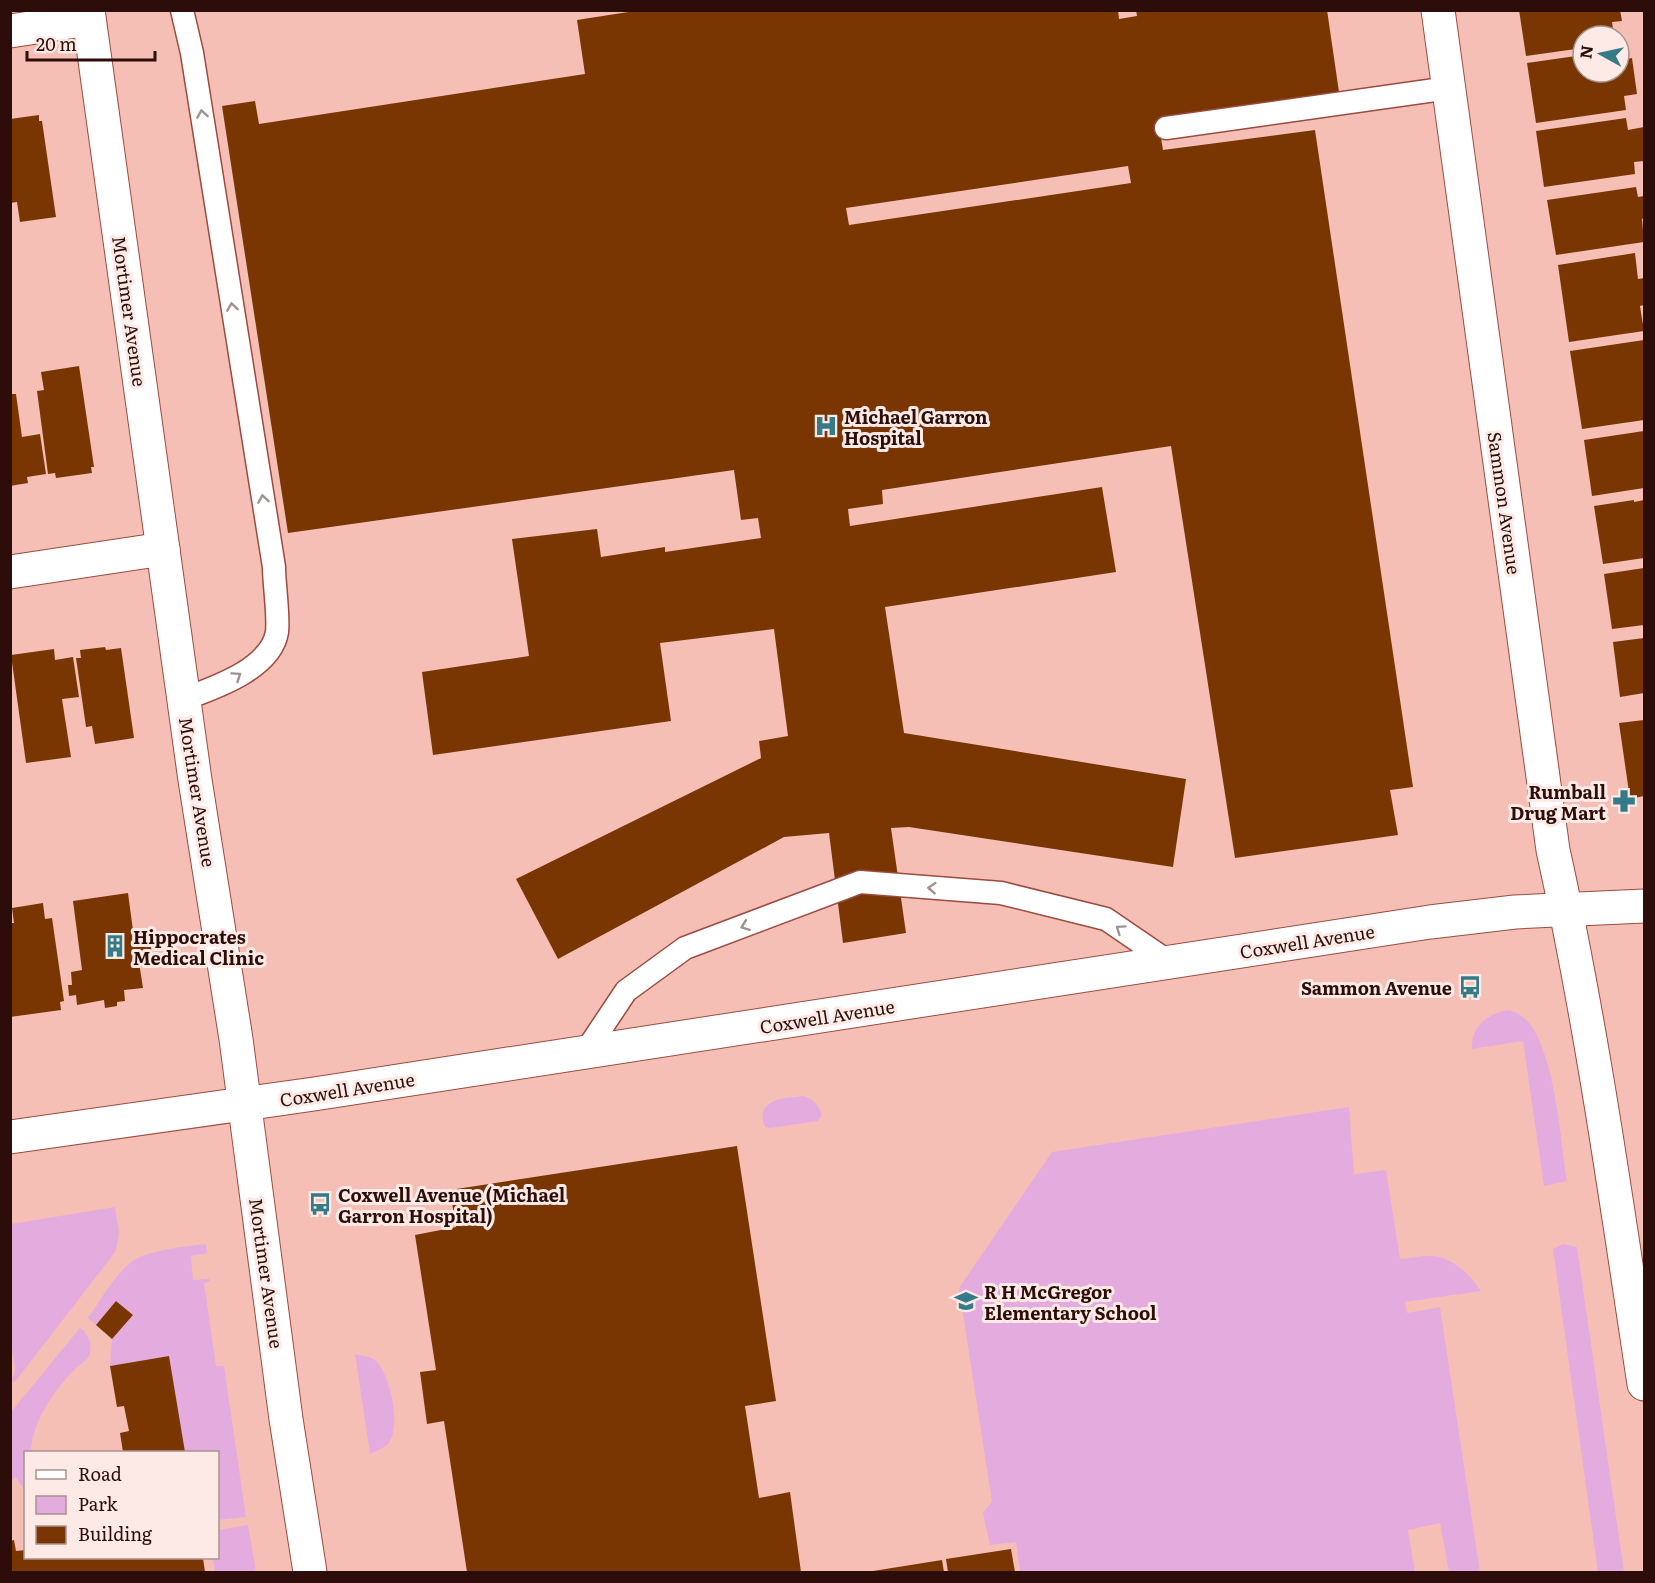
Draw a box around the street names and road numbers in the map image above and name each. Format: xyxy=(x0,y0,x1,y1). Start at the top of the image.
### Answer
street label: Mortimer Avenue xyxy=(106,234,154,388)
street label: Sammon Avenue xyxy=(1482,430,1528,576)
street label: Mortimer Avenue xyxy=(173,715,223,869)
street label: Coxwell Avenue xyxy=(1238,917,1376,965)
street label: Coxwell Avenue xyxy=(758,992,896,1040)
street label: Coxwell Avenue xyxy=(278,1065,416,1113)
street label: Mortimer Avenue xyxy=(243,1196,291,1350)

